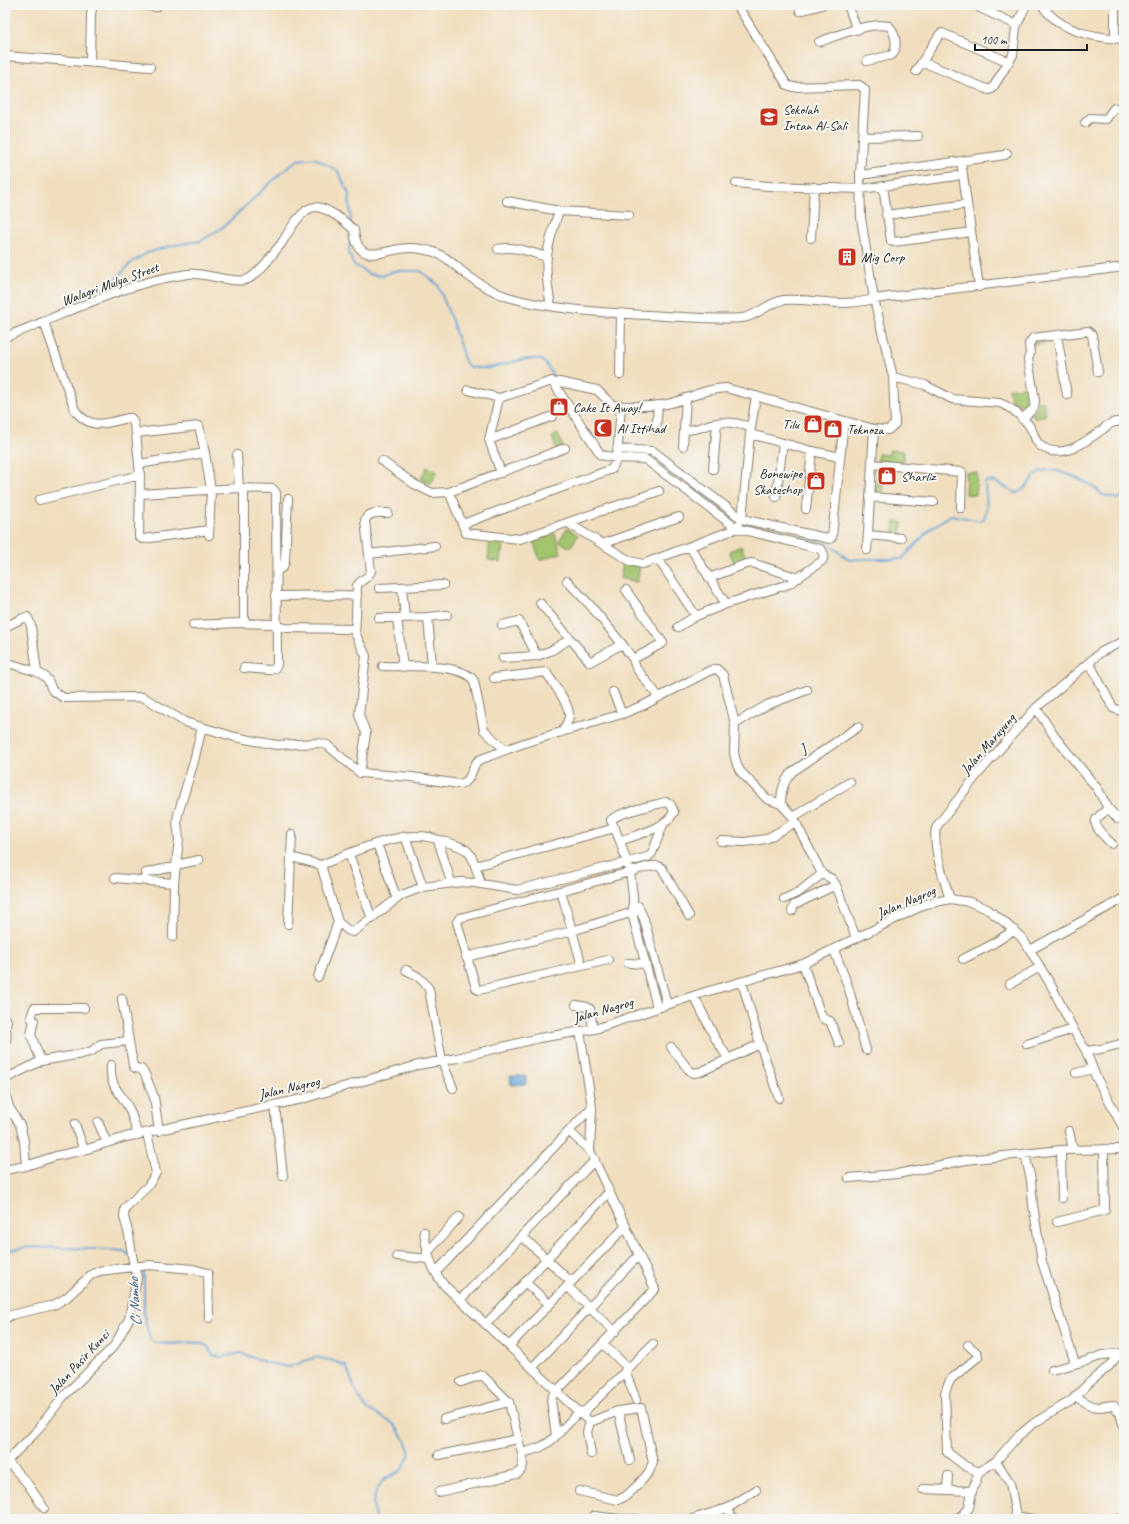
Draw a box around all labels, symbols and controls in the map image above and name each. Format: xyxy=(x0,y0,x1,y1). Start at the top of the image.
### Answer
scale bar xyxy=(975,26,1087,52)
text: 100 m xyxy=(981,32,1008,48)
place label: Sekolah Intan Al-Sali xyxy=(783,101,849,134)
school or university icon: Sekolah Intan Al-Sali xyxy=(758,106,780,128)
building icon: Mig Corp xyxy=(836,246,858,268)
place label: Mig Corp xyxy=(861,249,905,266)
street label: Walagri Mulya Street xyxy=(59,258,162,309)
shop icon: Cake It Away! xyxy=(548,396,570,418)
place label: Cake It Away! xyxy=(573,399,643,416)
shop icon: Tilu xyxy=(802,413,824,435)
place label: Tilu xyxy=(782,416,800,433)
mosque icon: Al Ittihad xyxy=(592,417,614,439)
shop icon: Teknoza xyxy=(822,418,844,440)
place label: Al Ittihad xyxy=(617,420,667,437)
place label: Teknoza xyxy=(847,421,884,438)
place label: Bonewipe Skateshop xyxy=(753,465,803,498)
shop icon: Sharliz xyxy=(876,465,898,487)
place label: Sharliz xyxy=(901,468,937,485)
shop icon: Bonewipe Skateshop xyxy=(805,470,827,492)
street label: Jalan Maruyung xyxy=(956,709,1020,779)
street label: J xyxy=(796,739,812,758)
street label: Jalan Nagrog xyxy=(873,882,939,922)
street label: Jalan Nagrog xyxy=(570,993,636,1027)
street label: Jalan Nagrog xyxy=(256,1073,322,1103)
water label: Ci Nambo xyxy=(124,1276,146,1327)
street label: Jalan Pasir Kunci xyxy=(44,1325,115,1398)

